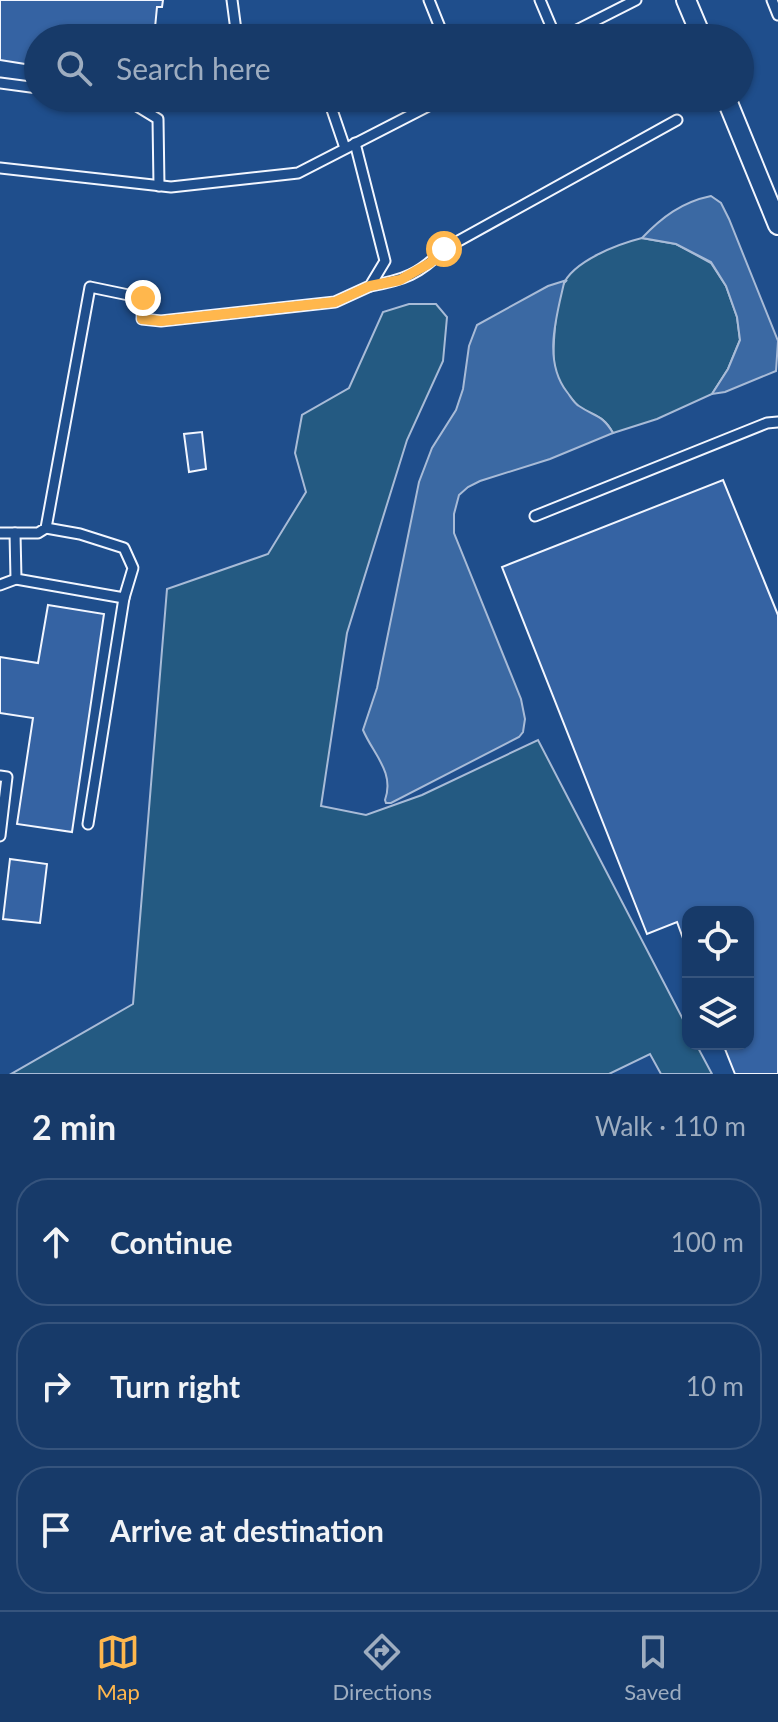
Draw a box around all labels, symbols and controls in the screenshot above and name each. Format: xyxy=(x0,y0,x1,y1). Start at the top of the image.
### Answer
search box xyxy=(24,24,754,112)
icon: search xyxy=(52,46,96,90)
text: Search here xyxy=(116,50,271,86)
route start xyxy=(426,231,462,267)
route end xyxy=(125,280,161,316)
map controls xyxy=(682,906,754,1050)
button: locate xyxy=(682,906,754,978)
button: layers xyxy=(682,978,754,1050)
text: 2 min xyxy=(32,1106,116,1147)
text: Walk · 110 m xyxy=(595,1110,746,1142)
icon: ahead xyxy=(34,1220,78,1264)
text: Continue xyxy=(110,1224,233,1260)
text: 100 m xyxy=(671,1226,744,1258)
icon: right xyxy=(34,1364,78,1408)
text: Turn right xyxy=(110,1368,240,1404)
text: 10 m xyxy=(686,1370,744,1402)
icon: arrive xyxy=(34,1508,78,1552)
text: Arrive at destination xyxy=(110,1512,384,1548)
tab: Map xyxy=(96,1630,140,1705)
tab: Directions xyxy=(333,1630,432,1705)
tab: Saved xyxy=(624,1630,682,1705)

